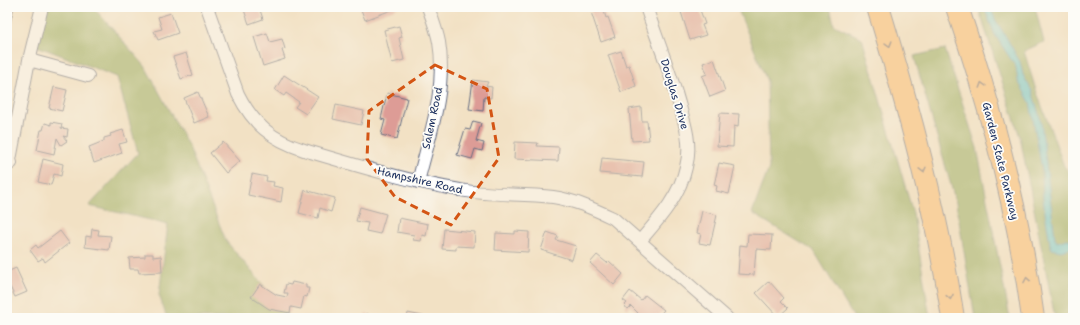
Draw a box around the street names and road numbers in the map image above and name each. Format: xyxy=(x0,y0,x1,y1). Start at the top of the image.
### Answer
street label: Douglas Drive xyxy=(657,57,692,131)
street label: Salem Road xyxy=(419,86,446,150)
street label: Garden State Parkway xyxy=(979,101,1022,222)
street label: Hampshire Road xyxy=(376,163,464,198)

